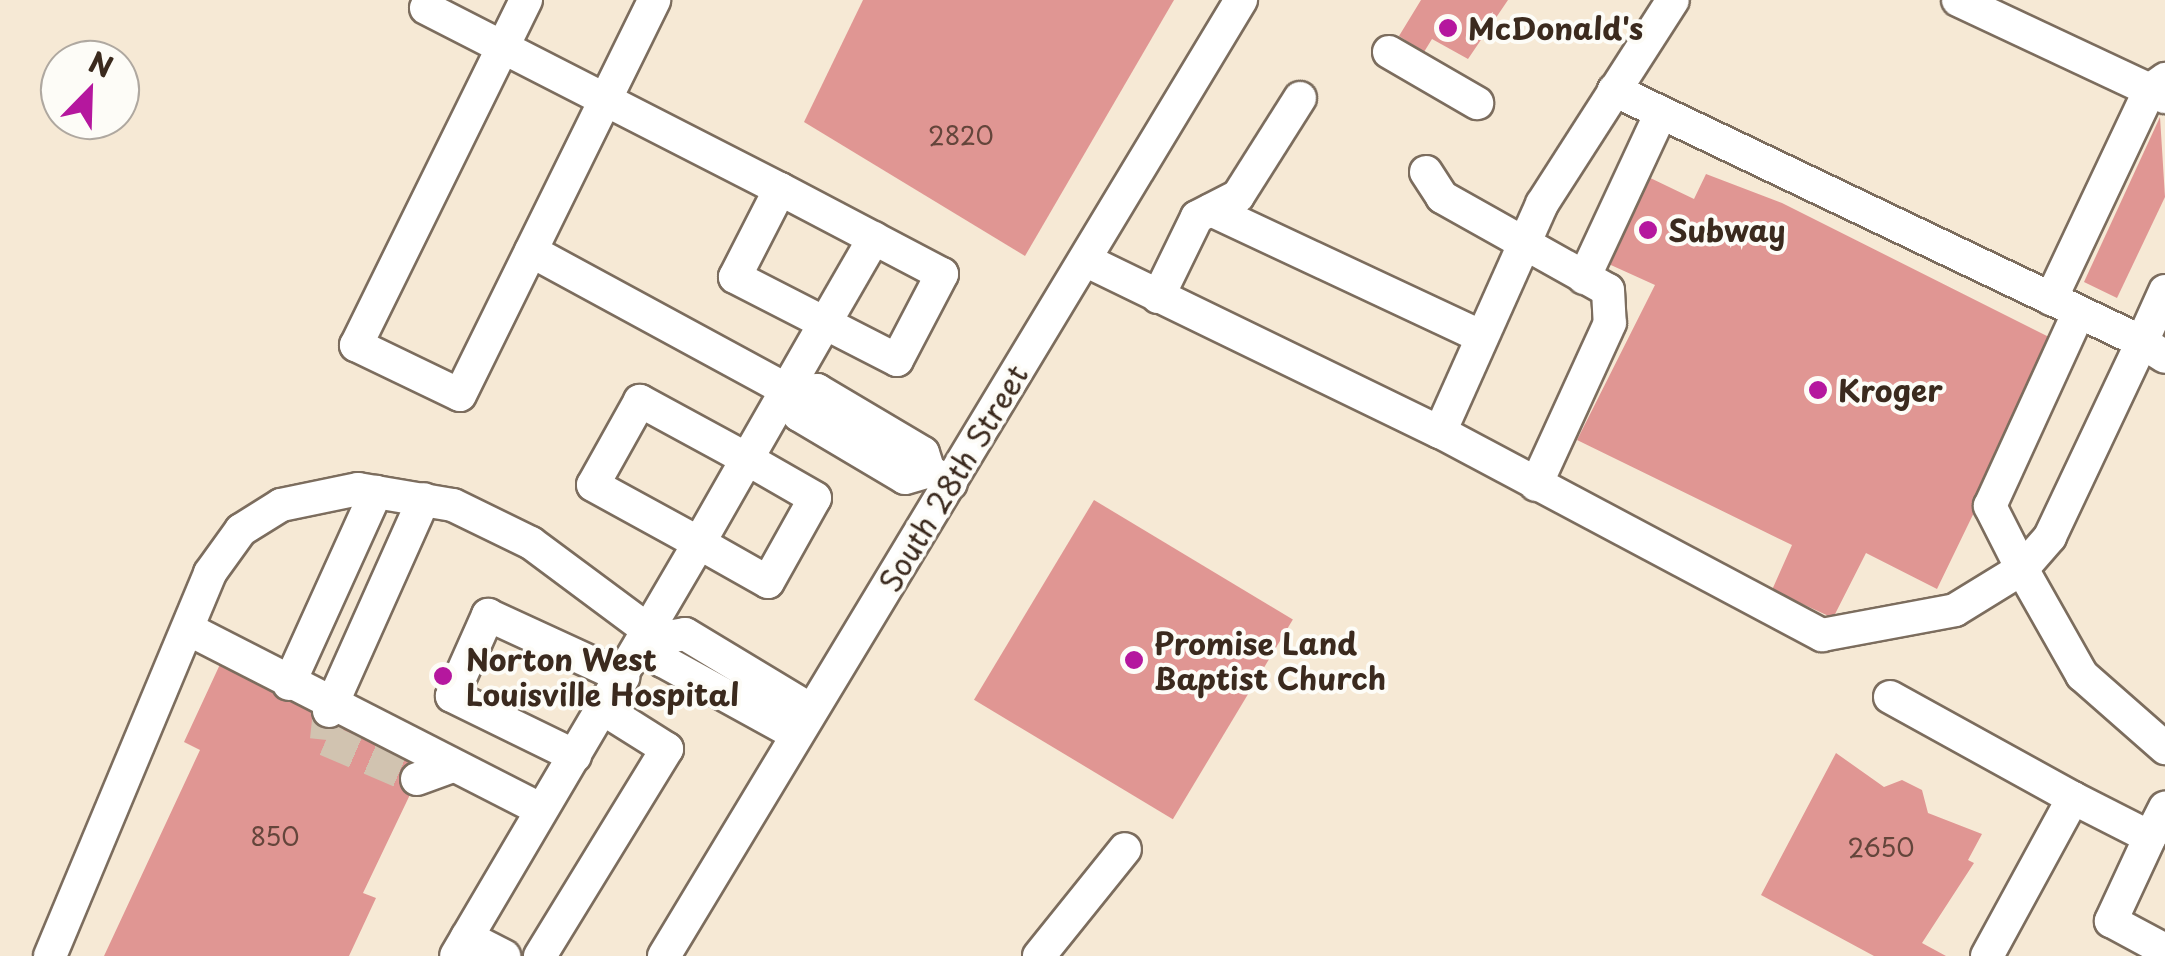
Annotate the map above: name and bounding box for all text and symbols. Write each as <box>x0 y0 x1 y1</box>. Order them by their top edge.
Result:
place label: McDonald's <box>1468 10 1643 46</box>
marker: McDonald's <box>1437 17 1459 39</box>
north arrow <box>40 40 140 140</box>
text: N <box>83 40 120 88</box>
house number: 2820 <box>928 120 994 150</box>
place label: Subway <box>1668 212 1785 248</box>
marker: Subway <box>1637 219 1659 241</box>
street label: South 28th Street <box>871 357 1035 599</box>
place label: Kroger <box>1838 372 1943 408</box>
marker: Kroger <box>1807 379 1829 401</box>
place label: Promise Land Baptist Church <box>1154 625 1387 696</box>
place label: Norton West Louisville Hospital <box>466 641 740 712</box>
marker: Promise Land Baptist Church <box>1123 649 1145 671</box>
marker: Norton West Louisville Hospital <box>430 663 456 689</box>
house number: 850 <box>251 821 299 851</box>
house number: 2650 <box>1848 832 1914 862</box>

